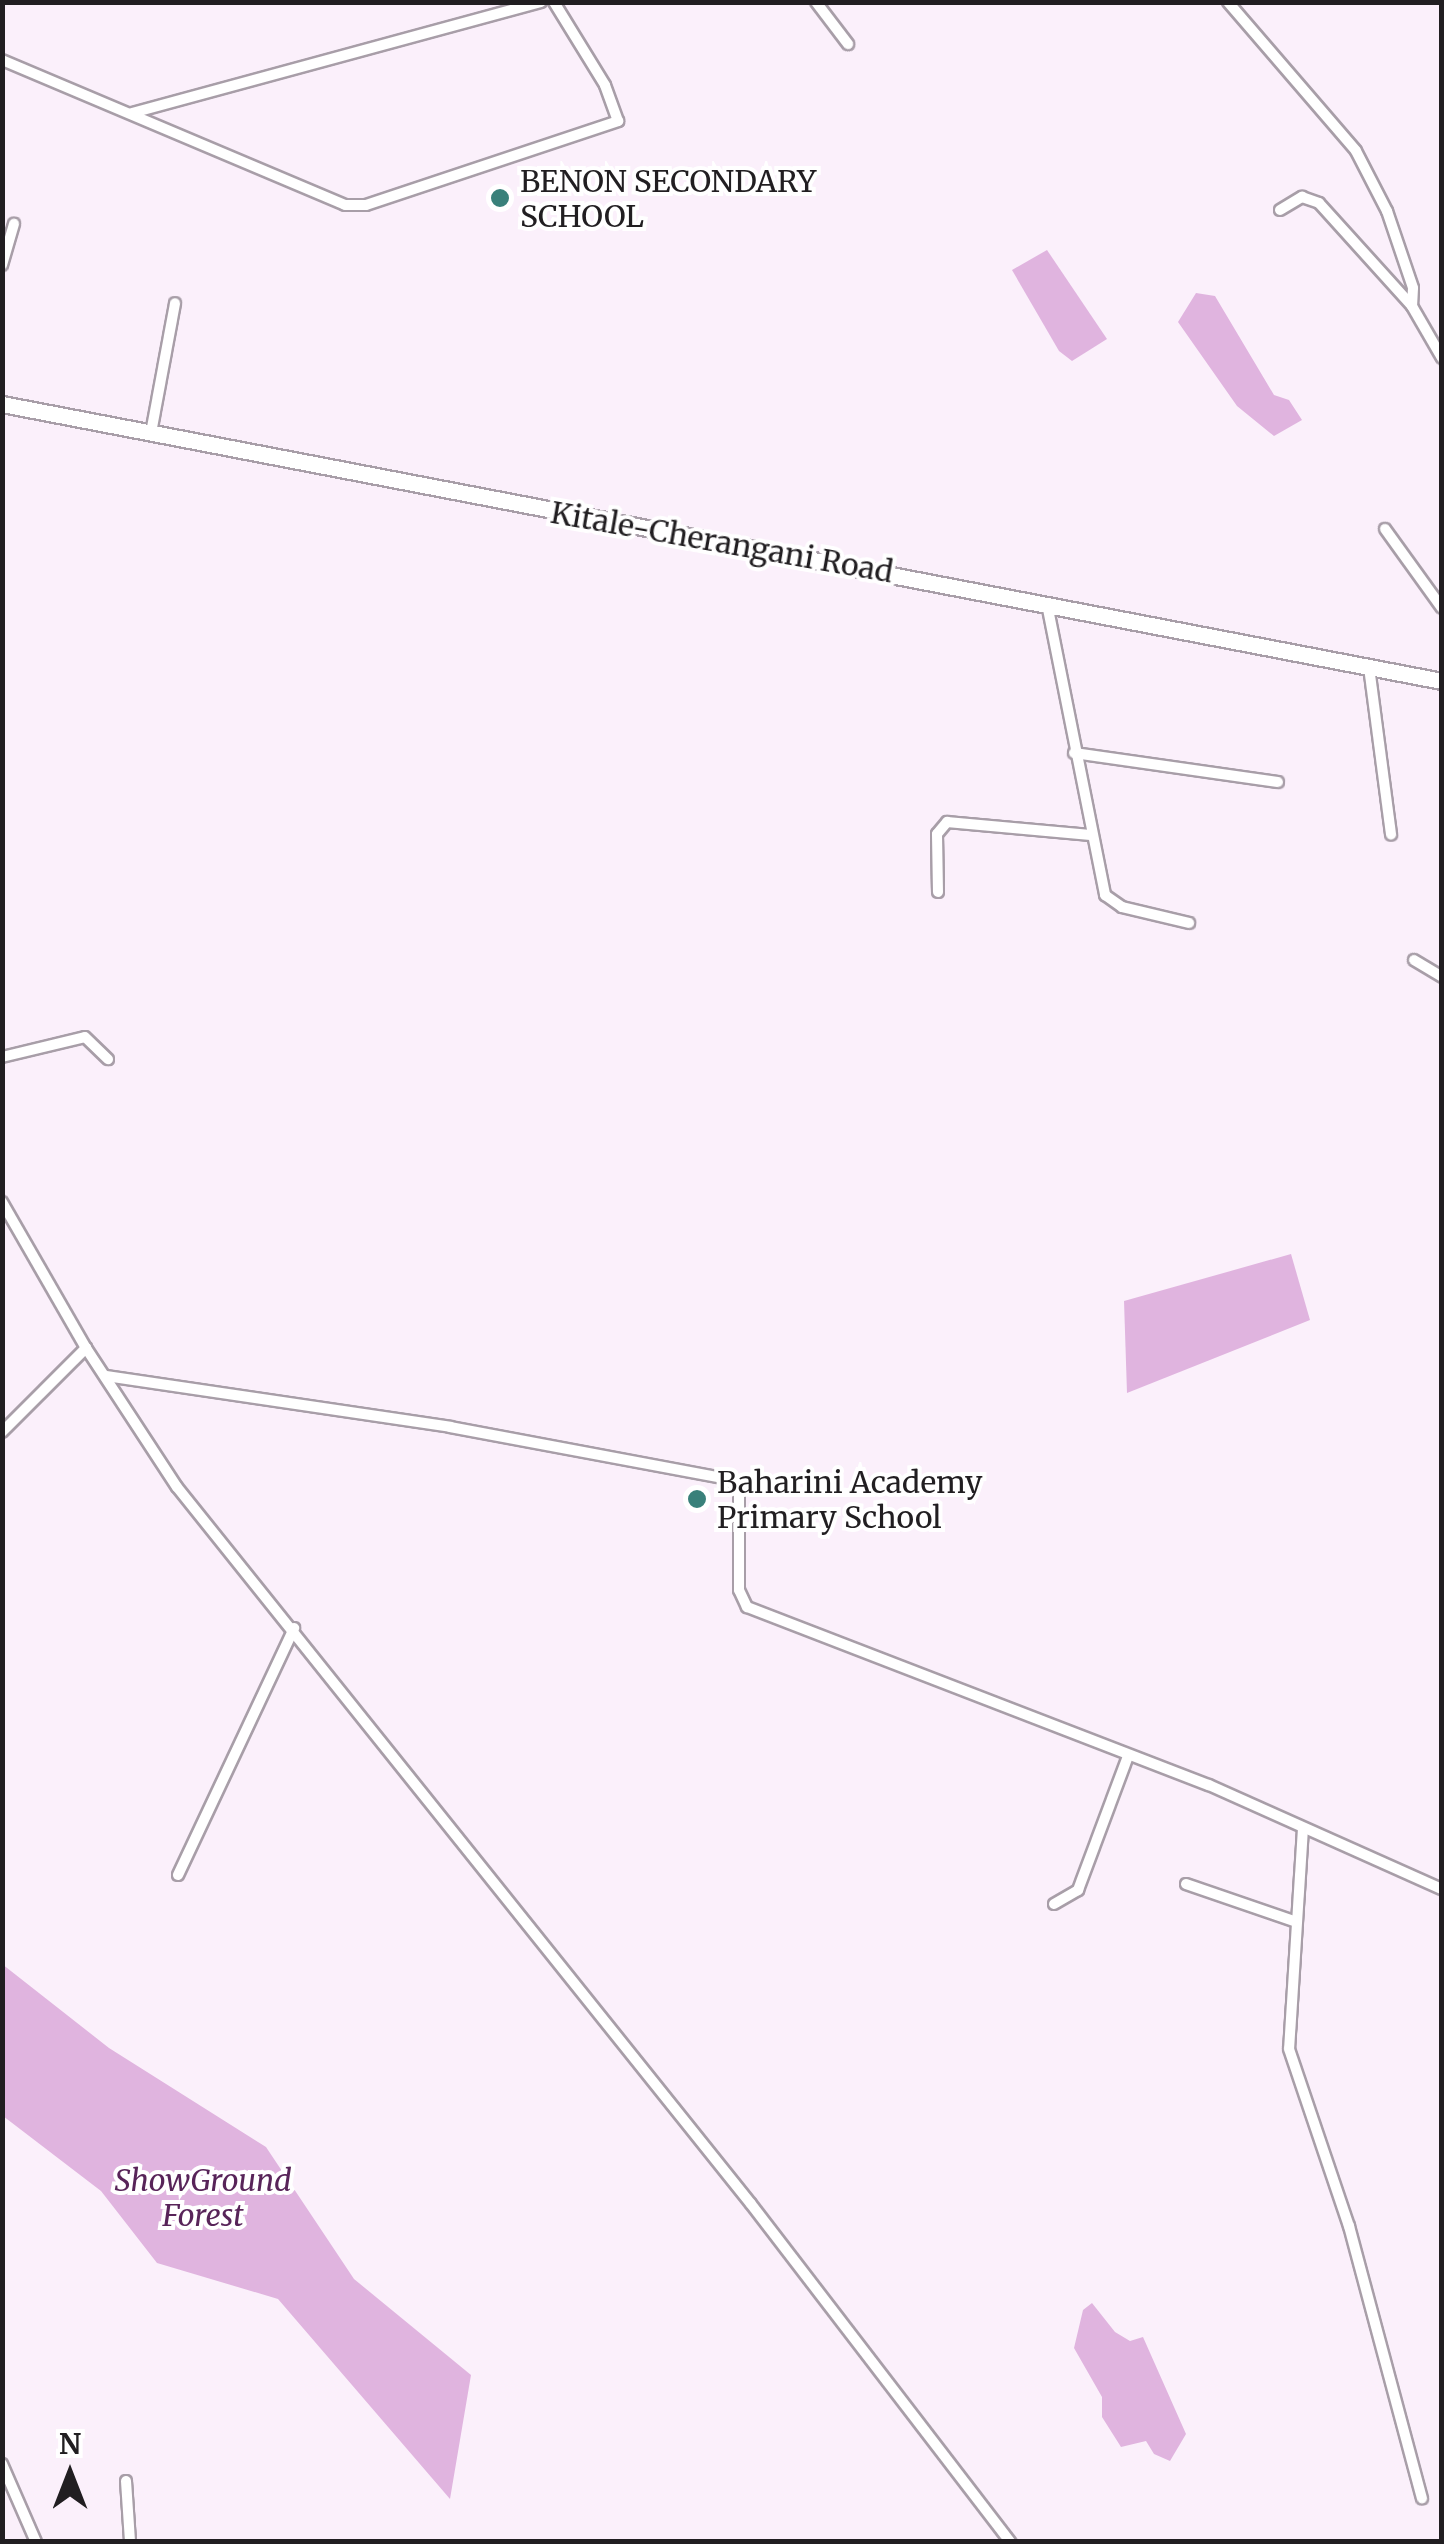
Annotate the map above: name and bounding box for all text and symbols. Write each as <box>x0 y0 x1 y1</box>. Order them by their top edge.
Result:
place label: BENON SECONDARY SCHOOL <box>520 163 816 234</box>
marker: BENON SECONDARY SCHOOL <box>489 187 511 209</box>
street label: Kitale-Cherangani Road <box>548 494 896 590</box>
place label: Baharini Academy Primary School <box>717 1464 982 1534</box>
marker: Baharini Academy Primary School <box>686 1488 708 1510</box>
park label: ShowGround Forest <box>115 2162 291 2232</box>
north arrow <box>20 2424 120 2524</box>
text: N <box>59 2426 81 2462</box>

